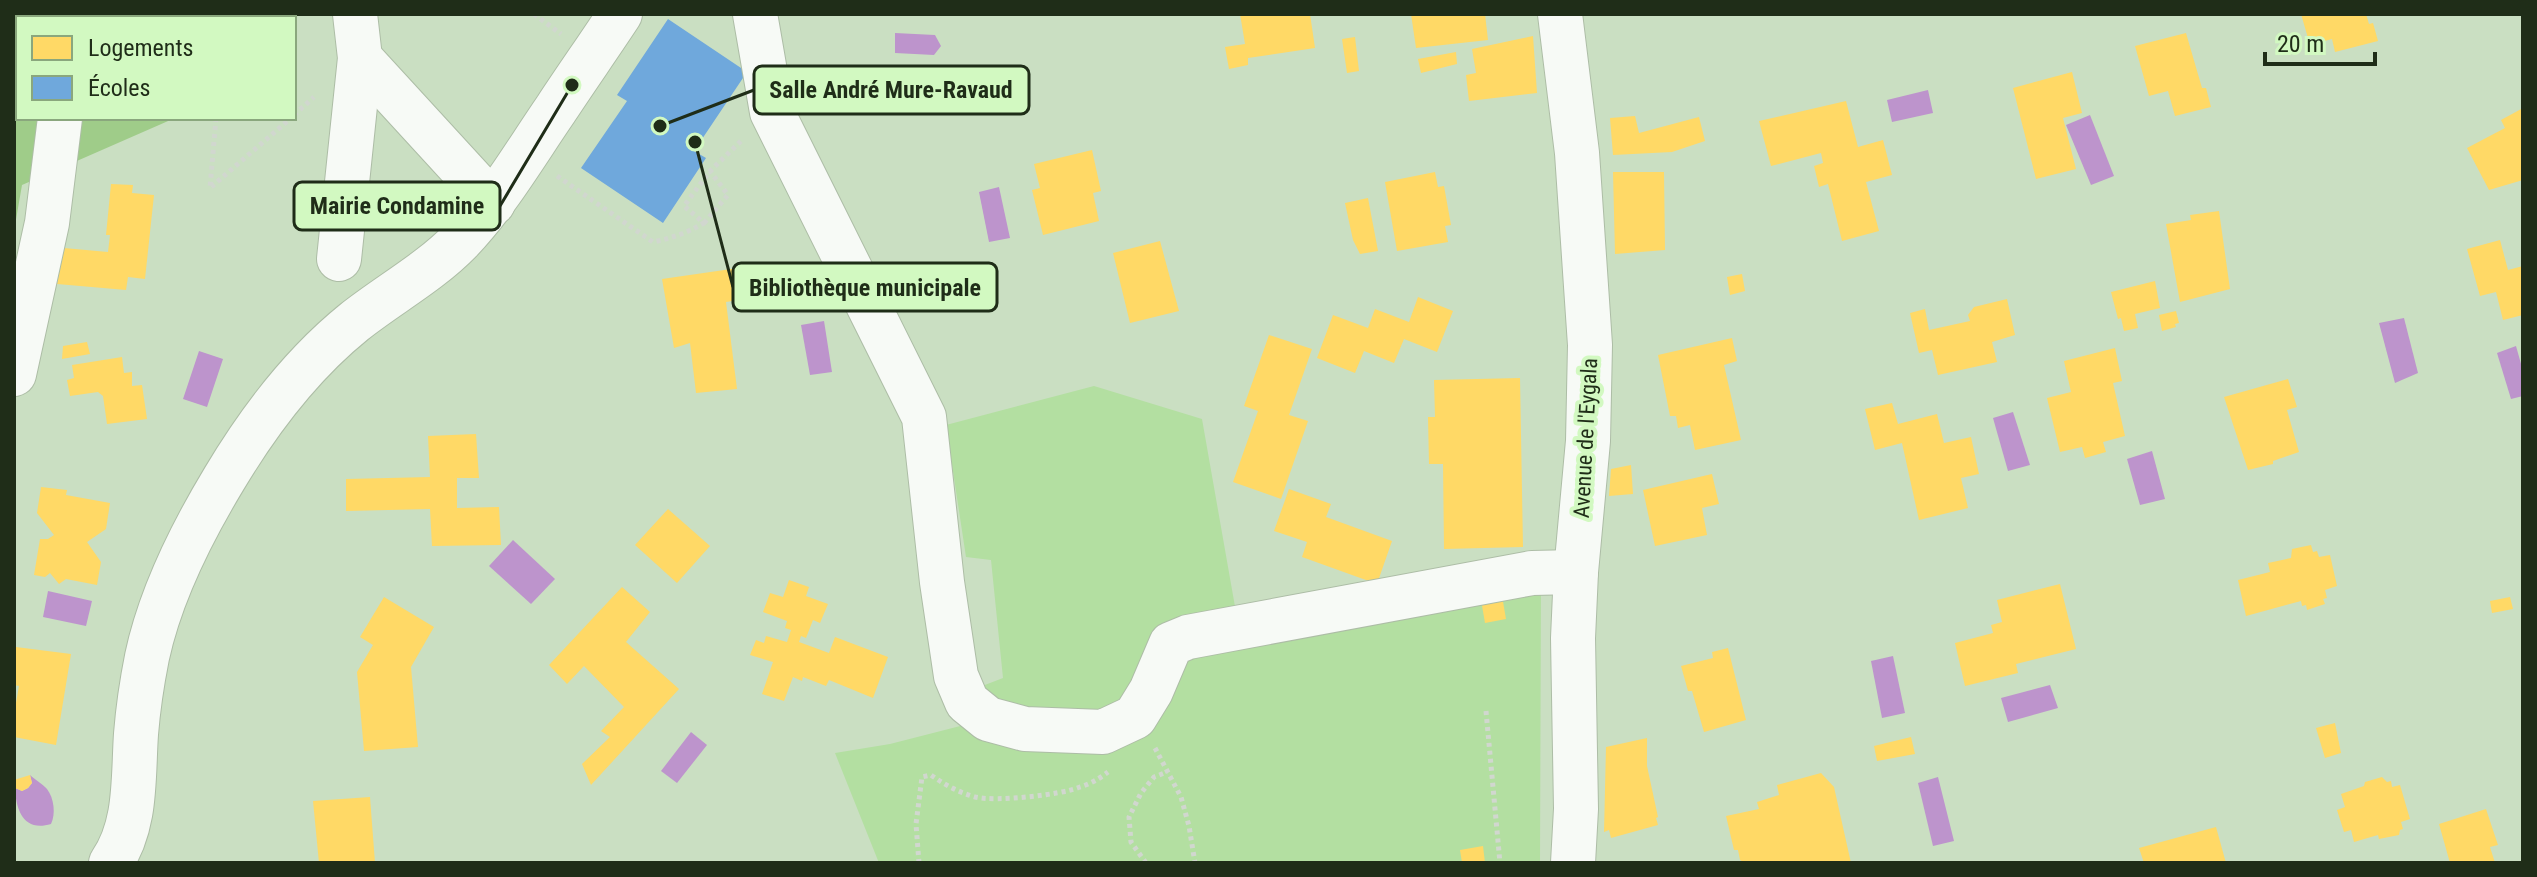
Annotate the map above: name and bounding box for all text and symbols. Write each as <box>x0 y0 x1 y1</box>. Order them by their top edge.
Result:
legend <box>16 16 296 120</box>
scale bar <box>2265 16 2375 66</box>
text: 20 m <box>2277 30 2324 58</box>
text: Logements <box>88 34 194 62</box>
callout: Salle André Mure-Ravaud <box>754 66 1029 114</box>
text: Écoles <box>88 74 151 102</box>
text: Salle André Mure-Ravaud <box>769 76 1013 104</box>
callout: Mairie Condamine <box>294 182 500 230</box>
text: Mairie Condamine <box>310 192 484 220</box>
callout: Bibliothèque municipale <box>733 263 997 311</box>
text: Bibliothèque municipale <box>749 274 981 302</box>
street label: Avenue de l'Eygala <box>1569 357 1602 519</box>

